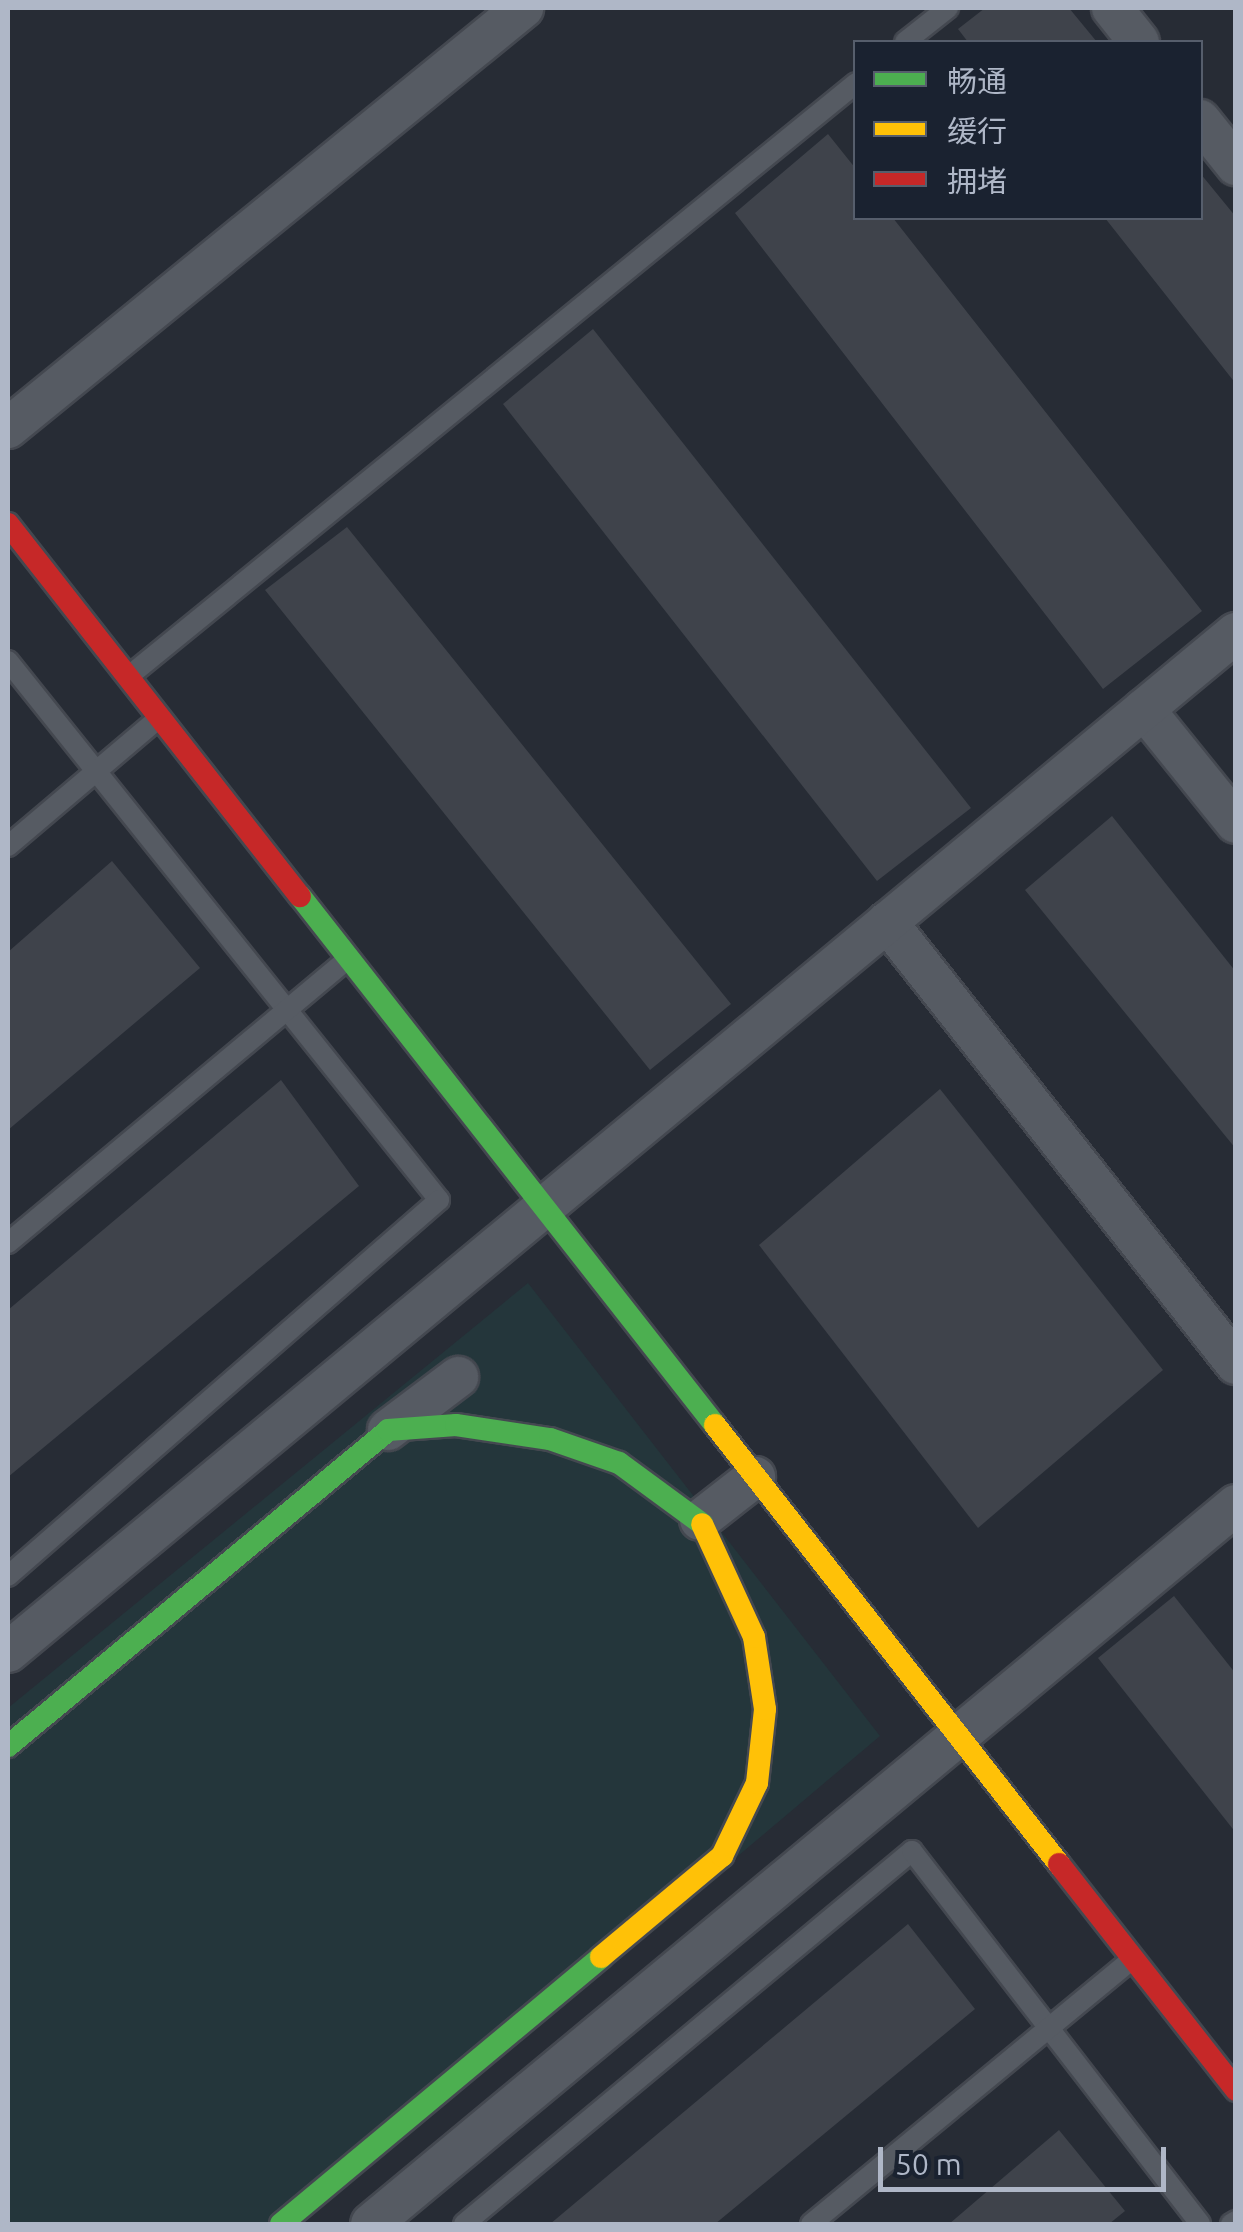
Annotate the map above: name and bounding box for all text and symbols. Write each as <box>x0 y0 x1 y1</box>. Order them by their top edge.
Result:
legend <box>853 40 1203 220</box>
text: 畅通 <box>947 64 1007 98</box>
text: 缓行 <box>947 114 1007 148</box>
text: 拥堵 <box>947 164 1007 198</box>
scale bar <box>883 2127 1170 2189</box>
text: 50 m <box>895 2147 962 2181</box>

